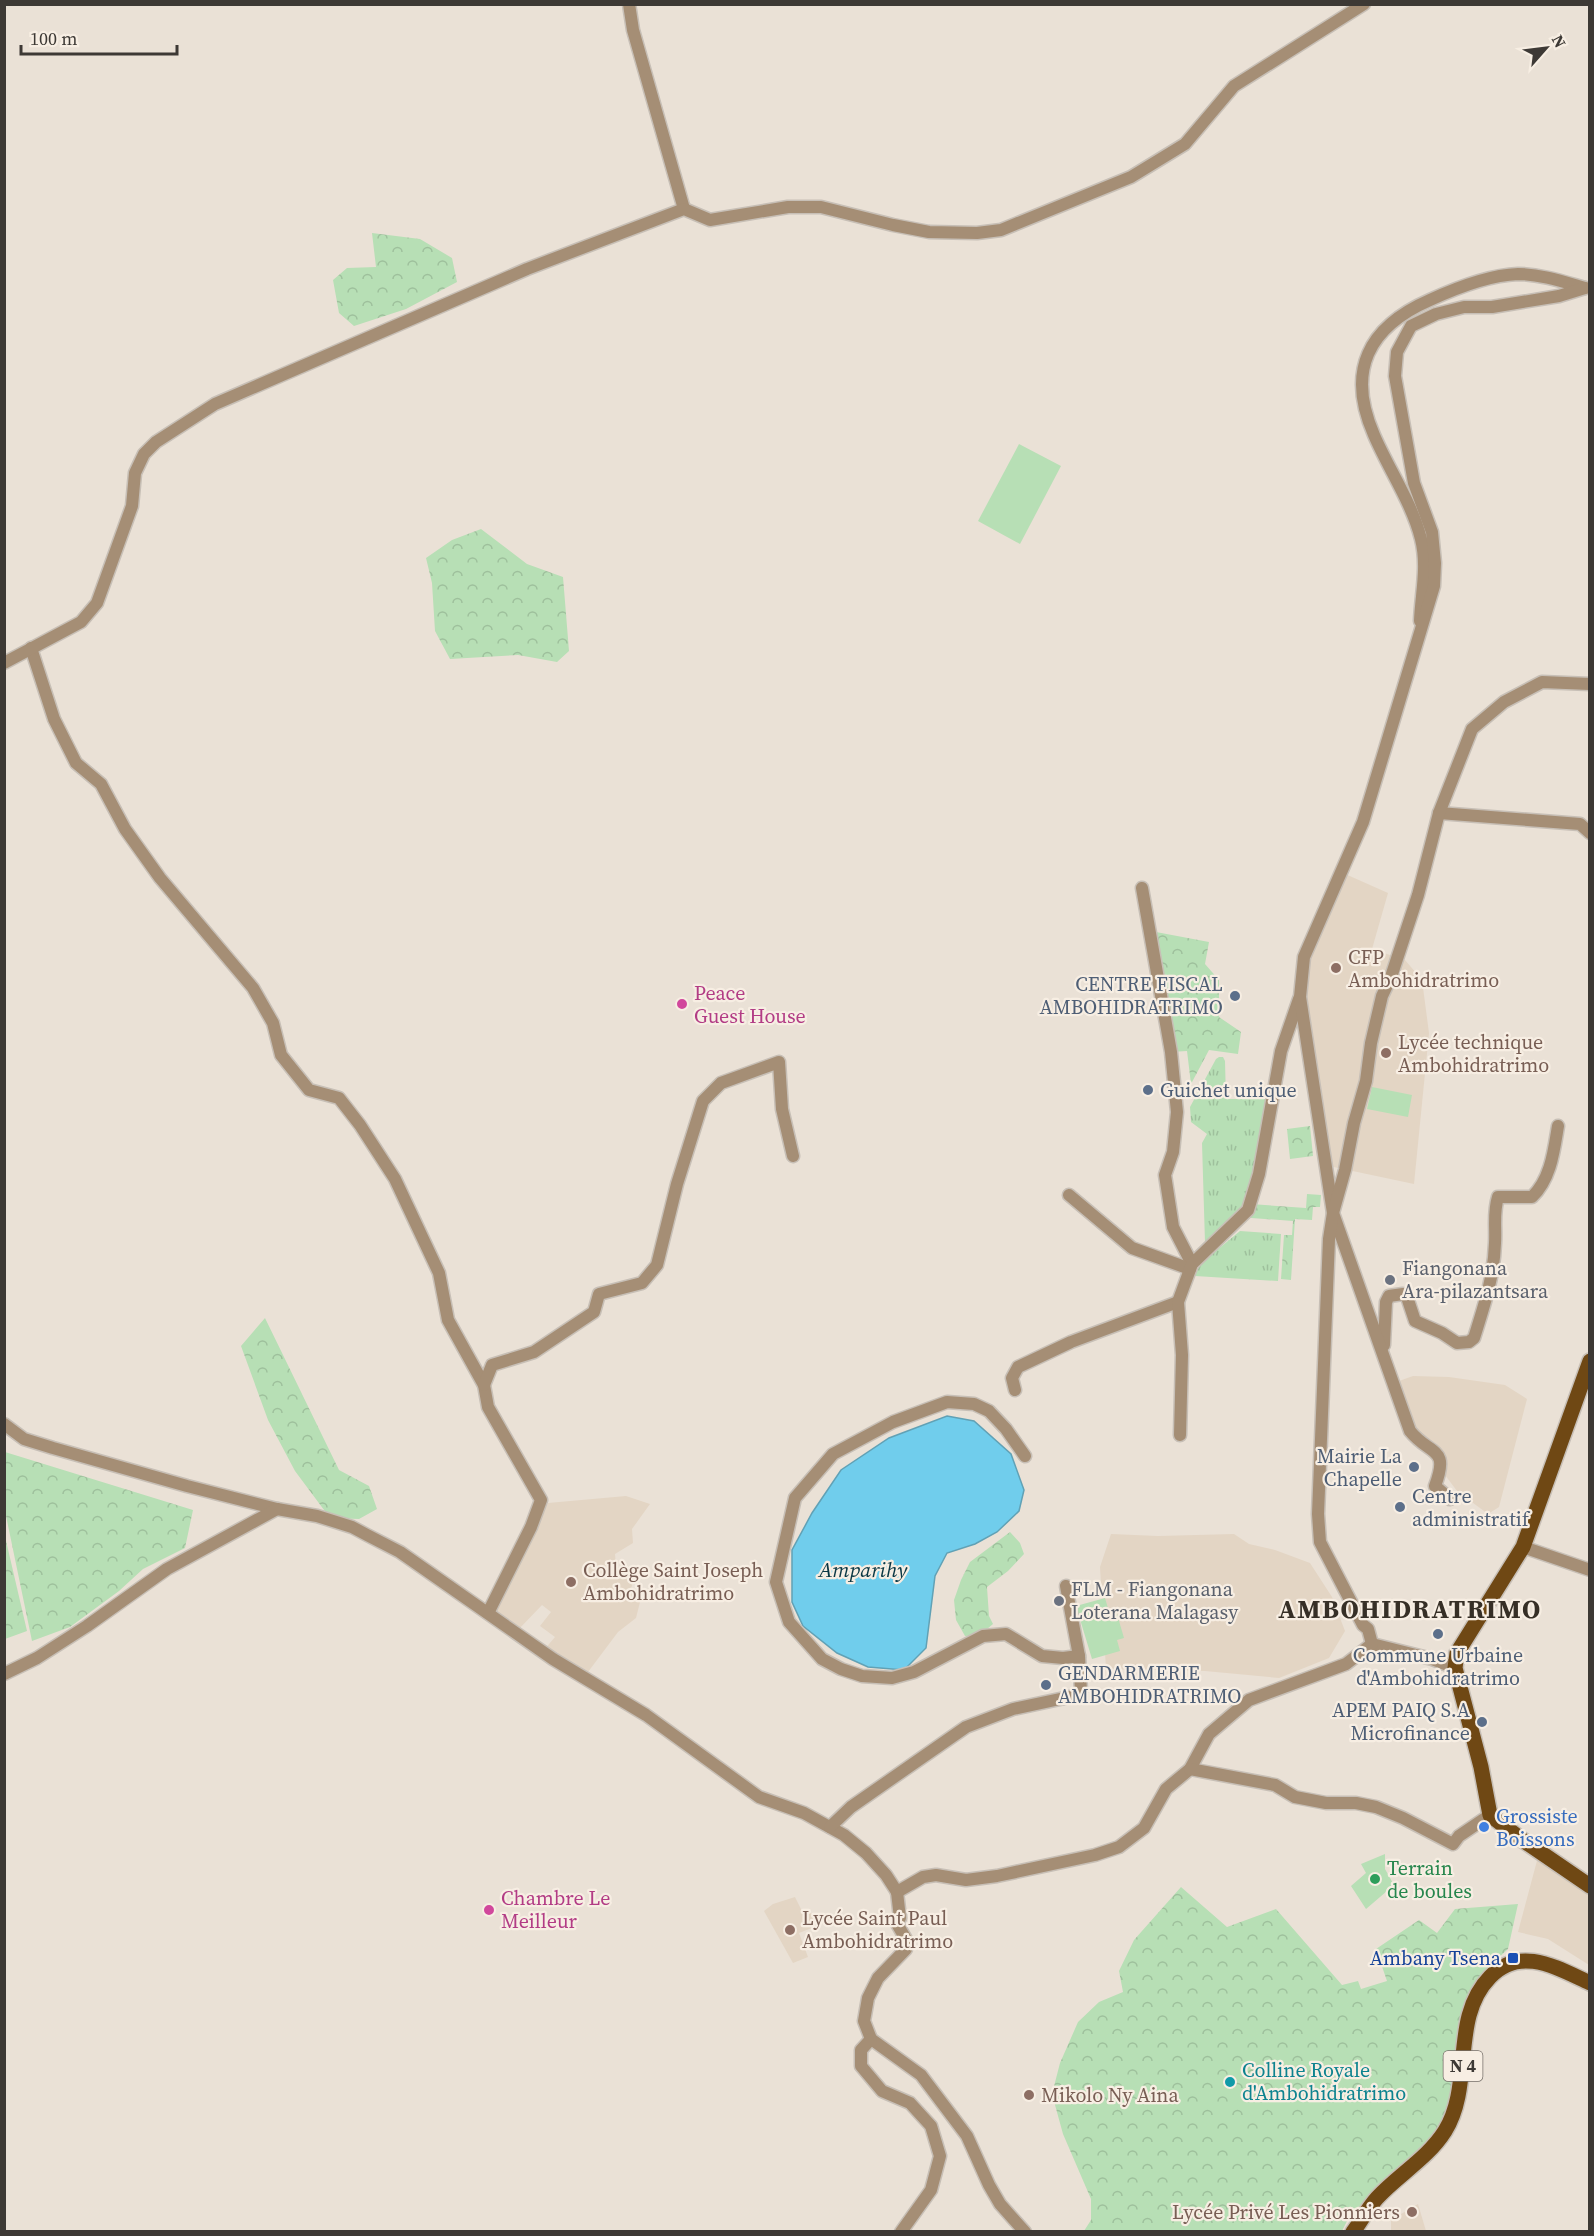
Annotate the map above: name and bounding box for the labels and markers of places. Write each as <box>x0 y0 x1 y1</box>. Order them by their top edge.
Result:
place label: CFP Ambohidratrimo <box>1348 943 1499 994</box>
marker: CFP Ambohidratrimo <box>1329 961 1343 975</box>
place label: CENTRE FISCAL AMBOHIDRATRIMO <box>1040 970 1223 1021</box>
place label: Peace Guest House <box>694 979 806 1030</box>
marker: CENTRE FISCAL AMBOHIDRATRIMO <box>1228 989 1242 1003</box>
marker: Peace Guest House <box>675 997 689 1011</box>
place label: Lycée technique Ambohidratrimo <box>1398 1028 1549 1079</box>
marker: Lycée technique Ambohidratrimo <box>1379 1046 1393 1060</box>
place label: Guichet unique <box>1160 1076 1297 1104</box>
marker: Guichet unique <box>1141 1083 1155 1097</box>
place label: Fiangonana Ara-pilazantsara <box>1402 1254 1549 1305</box>
marker: Fiangonana Ara-pilazantsara <box>1383 1273 1397 1287</box>
place label: Mairie La Chapelle <box>1317 1442 1403 1493</box>
marker: Mairie La Chapelle <box>1407 1460 1421 1474</box>
place label: Centre administratif <box>1412 1482 1531 1533</box>
marker: Centre administratif <box>1393 1500 1407 1514</box>
place label: Collège Saint Joseph Ambohidratrimo <box>583 1556 763 1607</box>
marker: Collège Saint Joseph Ambohidratrimo <box>564 1575 578 1589</box>
place label: FLM - Fiangonana Loterana Malagasy <box>1071 1575 1239 1626</box>
marker: FLM - Fiangonana Loterana Malagasy <box>1052 1594 1066 1608</box>
marker: Commune Urbaine d'Ambohidratrimo <box>1431 1627 1445 1641</box>
place label: Commune Urbaine d'Ambohidratrimo <box>1353 1641 1523 1692</box>
place label: GENDARMERIE AMBOHIDRATRIMO <box>1058 1659 1241 1710</box>
marker: GENDARMERIE AMBOHIDRATRIMO <box>1039 1678 1053 1692</box>
place label: APEM PAIQ S.A Microfinance <box>1332 1696 1471 1747</box>
marker: APEM PAIQ S.A Microfinance <box>1475 1715 1489 1729</box>
place label: Grossiste Boissons <box>1496 1802 1578 1853</box>
marker: Grossiste Boissons <box>1477 1820 1491 1834</box>
place label: Terrain de boules <box>1387 1854 1472 1905</box>
marker: Terrain de boules <box>1368 1872 1382 1886</box>
place label: Chambre Le Meilleur <box>501 1884 611 1935</box>
marker: Chambre Le Meilleur <box>482 1903 496 1917</box>
place label: Lycée Saint Paul Ambohidratrimo <box>802 1904 953 1955</box>
marker: Lycée Saint Paul Ambohidratrimo <box>783 1923 797 1937</box>
place label: Ambany Tsena <box>1370 1944 1502 1972</box>
marker: Ambany Tsena <box>1506 1951 1520 1965</box>
place label: Colline Royale d'Ambohidratrimo <box>1242 2056 1406 2107</box>
marker: Colline Royale d'Ambohidratrimo <box>1223 2075 1237 2089</box>
place label: Mikolo Ny Aina <box>1041 2081 1179 2109</box>
marker: Mikolo Ny Aina <box>1022 2088 1036 2102</box>
place label: Lycée Privé Les Pionniers <box>1172 2198 1400 2226</box>
marker: Lycée Privé Les Pionniers <box>1405 2205 1419 2219</box>

